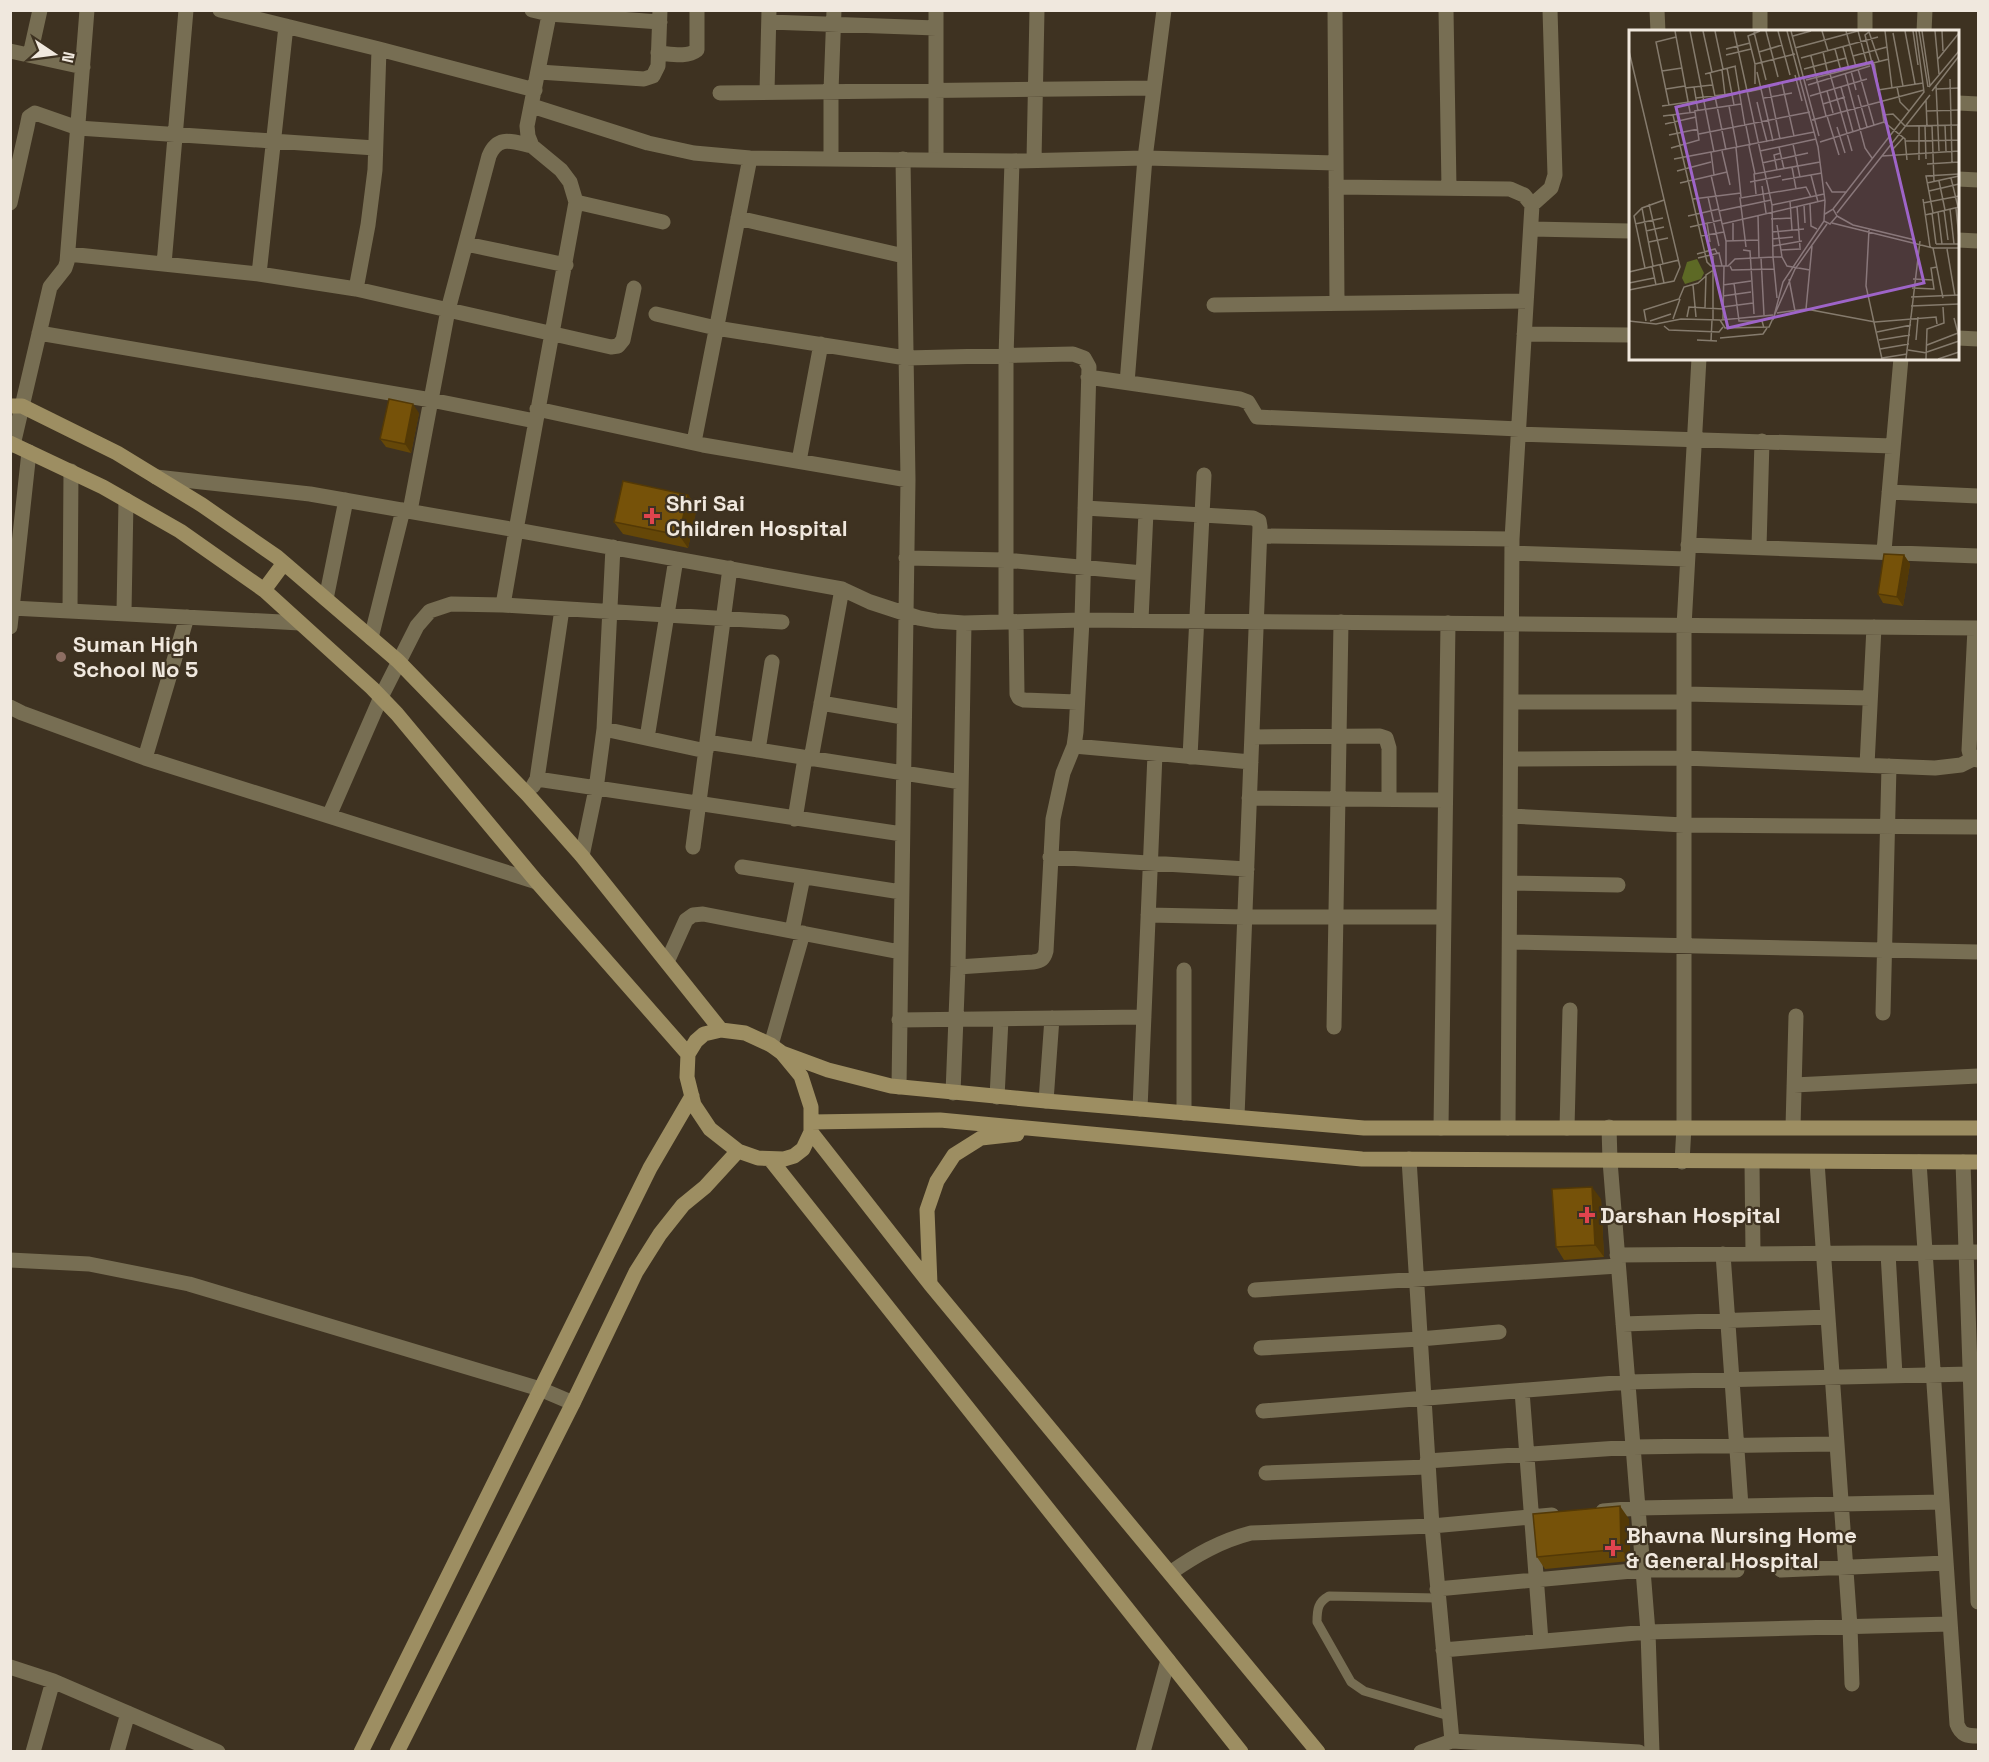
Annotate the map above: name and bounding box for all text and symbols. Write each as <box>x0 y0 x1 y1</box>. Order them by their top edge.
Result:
north arrow <box>24 24 84 84</box>
inset map <box>1629 30 1959 360</box>
text: N <box>57 50 80 65</box>
place label: Shri Sai Children Hospital <box>666 489 848 542</box>
marker: Shri Sai Children Hospital <box>643 507 661 525</box>
place label: Suman High School No 5 <box>73 630 198 683</box>
marker: Suman High School No 5 <box>54 650 68 664</box>
place label: Darshan Hospital <box>1600 1201 1781 1229</box>
marker: Darshan Hospital <box>1578 1206 1596 1224</box>
place label: Bhavna Nursing Home & General Hospital <box>1626 1521 1857 1574</box>
marker: Bhavna Nursing Home & General Hospital <box>1604 1539 1622 1557</box>

